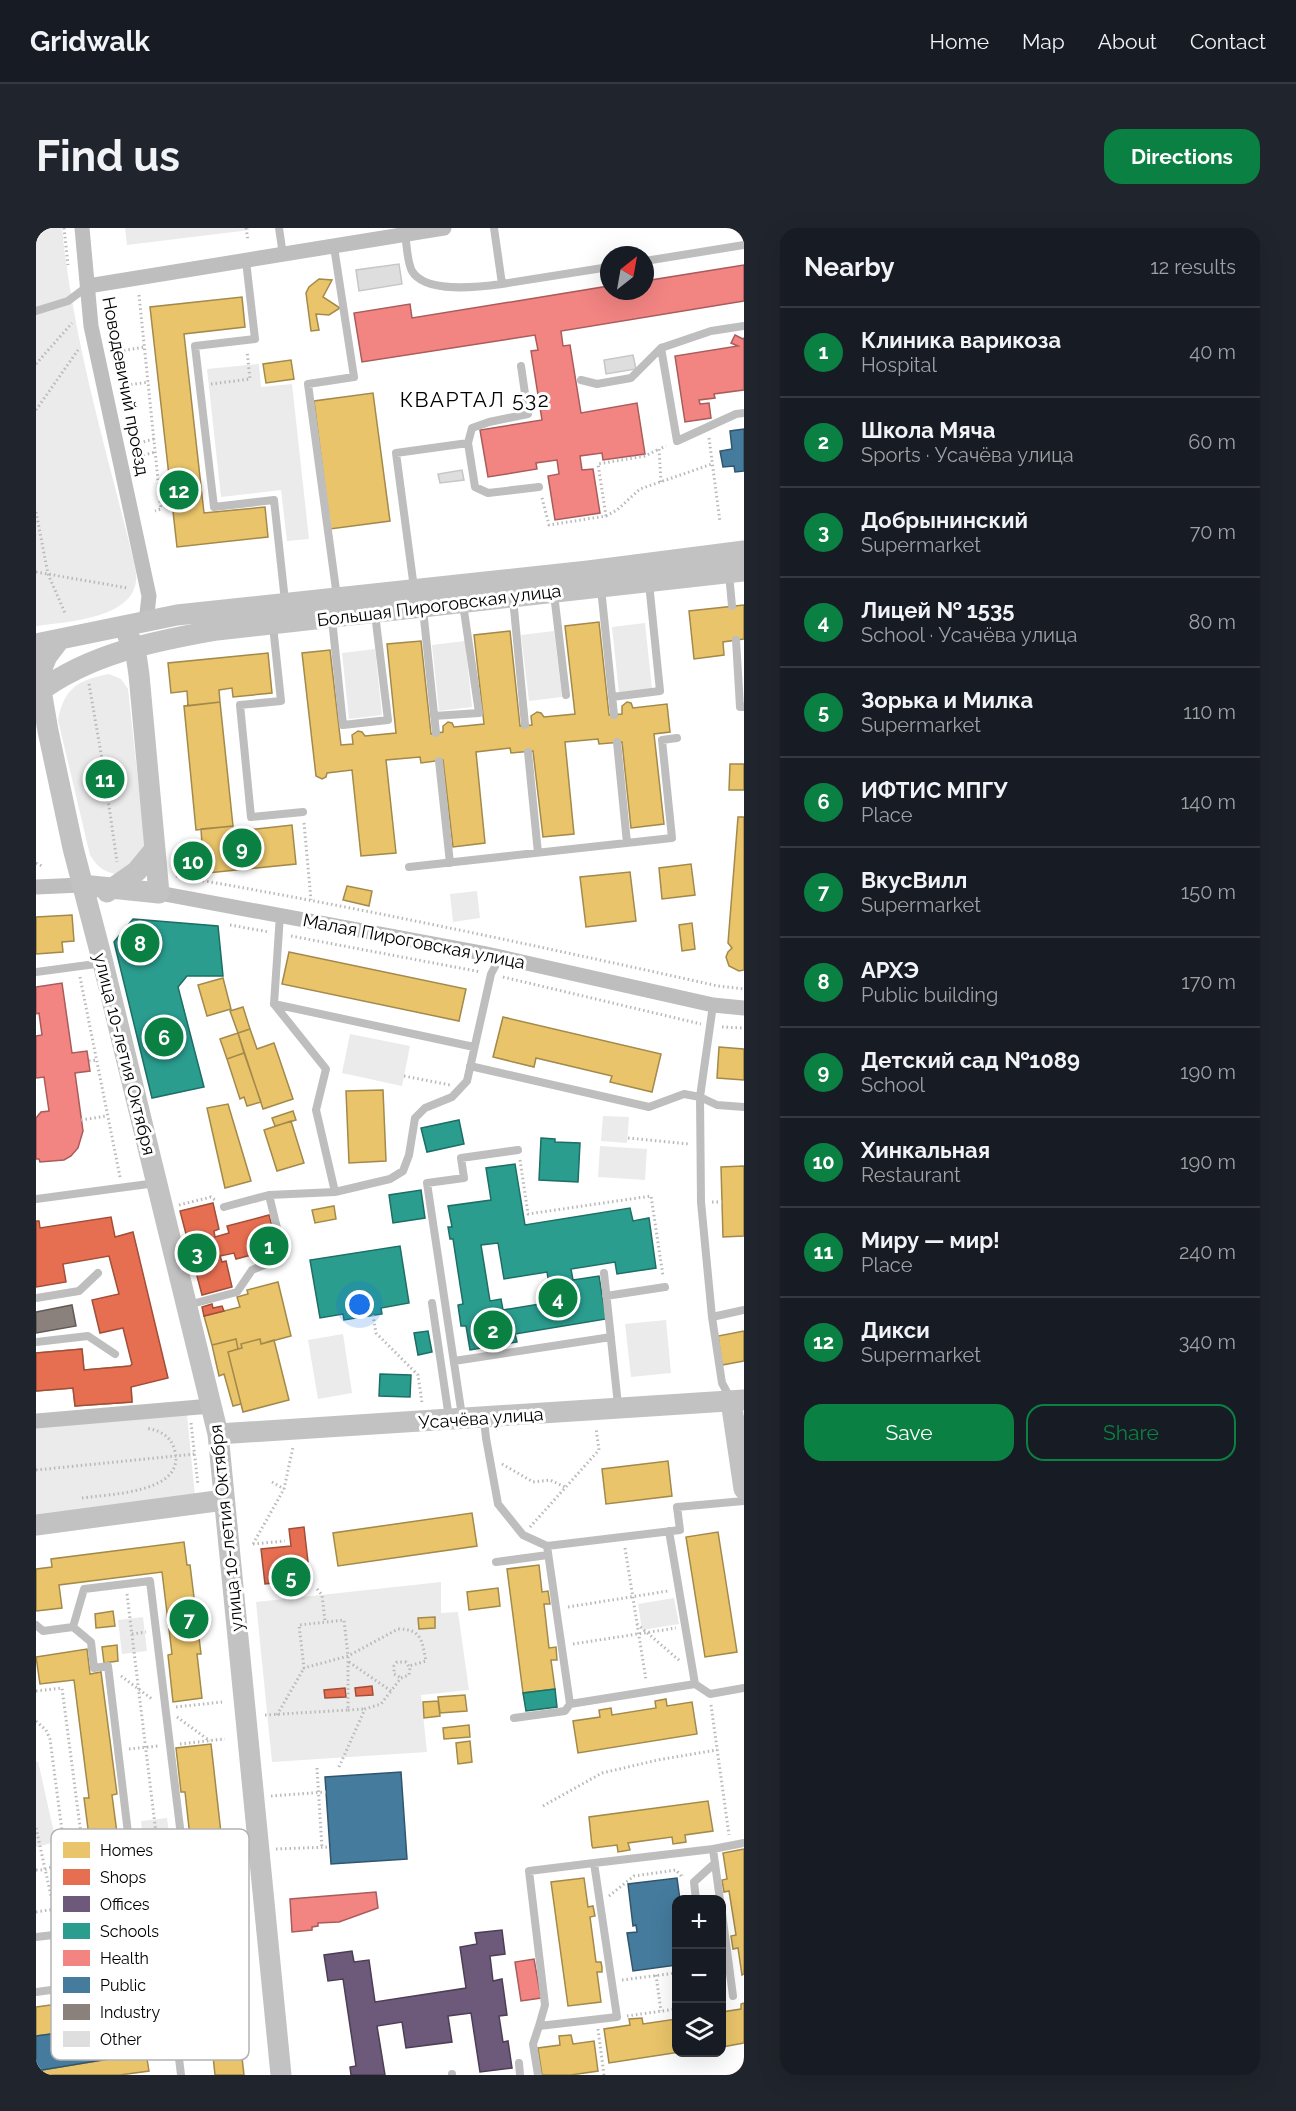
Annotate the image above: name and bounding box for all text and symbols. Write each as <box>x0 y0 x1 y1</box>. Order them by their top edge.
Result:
text: Gridwalk <box>30 25 150 58</box>
text: Home <box>930 29 989 54</box>
text: Map <box>1022 29 1065 54</box>
text: About <box>1098 29 1157 54</box>
text: Contact <box>1190 29 1266 54</box>
button: Directions <box>1104 129 1260 184</box>
text: Find us <box>36 132 180 181</box>
north arrow <box>600 246 654 300</box>
text: Nearby <box>804 252 894 282</box>
text: 12 results <box>1150 255 1236 279</box>
street label: Новодевичий проезд <box>98 295 154 477</box>
text: Клиника варикоза <box>861 327 1061 353</box>
text: 1 <box>819 340 828 364</box>
text: 40 m <box>1189 340 1236 364</box>
text: Hospital <box>861 353 937 377</box>
district label: КВАРТАЛ 532 <box>400 387 550 412</box>
text: Школа Мяча <box>861 417 995 443</box>
text: 2 <box>818 430 829 454</box>
text: 60 m <box>1188 430 1236 454</box>
text: Sports · Усачёва улица <box>861 443 1074 467</box>
pin: 12 <box>160 468 198 512</box>
text: Добрынинский <box>861 507 1028 533</box>
text: 3 <box>818 520 829 544</box>
text: 70 m <box>1190 520 1236 544</box>
text: Supermarket <box>861 533 981 557</box>
street label: Большая Пироговская улица <box>316 580 562 630</box>
text: Лицей № 1535 <box>861 597 1014 623</box>
text: 4 <box>818 610 829 634</box>
text: 80 m <box>1188 610 1236 634</box>
text: School · Усачёва улица <box>861 623 1077 647</box>
text: Зорька и Милка <box>861 687 1033 713</box>
text: 5 <box>818 700 829 724</box>
text: 110 m <box>1183 700 1236 724</box>
text: Supermarket <box>861 713 981 737</box>
pin: 11 <box>86 756 124 802</box>
text: ИФТИС МПГУ <box>861 777 1007 803</box>
text: 6 <box>817 790 830 814</box>
text: 140 m <box>1181 790 1236 814</box>
text: Place <box>861 803 912 827</box>
pin: 9 <box>222 826 262 870</box>
pin: 10 <box>174 838 212 884</box>
text: ВкусВилл <box>861 867 967 893</box>
text: 7 <box>818 880 829 904</box>
text: 150 m <box>1181 880 1236 904</box>
text: Supermarket <box>861 893 981 917</box>
street label: Малая Пироговская улица <box>301 909 527 973</box>
pin: 8 <box>120 920 160 966</box>
street label: улица 10-летия Октября <box>90 951 160 1157</box>
text: АРХЭ <box>861 957 919 983</box>
text: 8 <box>817 970 830 994</box>
text: 170 m <box>1181 970 1236 994</box>
text: Public building <box>861 983 998 1007</box>
pin: 6 <box>144 1014 184 1060</box>
text: Детский сад №1089 <box>861 1047 1080 1073</box>
text: 9 <box>818 1060 829 1084</box>
text: 190 m <box>1180 1060 1236 1084</box>
text: School <box>861 1073 925 1097</box>
text: Хинкальная <box>861 1137 990 1163</box>
text: 10 <box>812 1150 835 1174</box>
text: 190 m <box>1180 1150 1236 1174</box>
text: Restaurant <box>861 1163 961 1187</box>
pin: 1 <box>250 1224 288 1268</box>
text: Миру — мир! <box>861 1227 1000 1253</box>
pin: 3 <box>178 1230 216 1276</box>
text: 11 <box>814 1240 833 1264</box>
text: 240 m <box>1179 1240 1236 1264</box>
text: Place <box>861 1253 912 1277</box>
pin: 4 <box>538 1276 578 1320</box>
your location <box>345 1290 374 1319</box>
pin: 2 <box>474 1308 512 1352</box>
text: Дикси <box>861 1317 930 1343</box>
text: 12 <box>813 1330 834 1354</box>
text: 340 m <box>1179 1330 1236 1354</box>
text: Supermarket <box>861 1343 981 1367</box>
street label: Усачёва улица <box>418 1403 544 1433</box>
button: Save <box>804 1404 1014 1461</box>
button: Share <box>1026 1404 1236 1461</box>
street label: улица 10-летия Октября <box>205 1424 247 1632</box>
pin: 5 <box>272 1554 310 1600</box>
pin: 7 <box>170 1596 208 1642</box>
legend <box>51 1829 249 2060</box>
text: Homes <box>100 1841 153 1860</box>
text: Shops <box>100 1868 146 1887</box>
text: Offices <box>100 1895 150 1914</box>
map controls <box>672 1895 726 2057</box>
button: + <box>672 1895 726 1949</box>
text: Schools <box>100 1922 159 1941</box>
text: Health <box>100 1949 149 1968</box>
button: − <box>672 1949 726 2003</box>
text: Public <box>100 1976 146 1995</box>
text: Industry <box>100 2003 160 2022</box>
button: layers <box>672 2003 726 2057</box>
text: Other <box>100 2030 142 2049</box>

